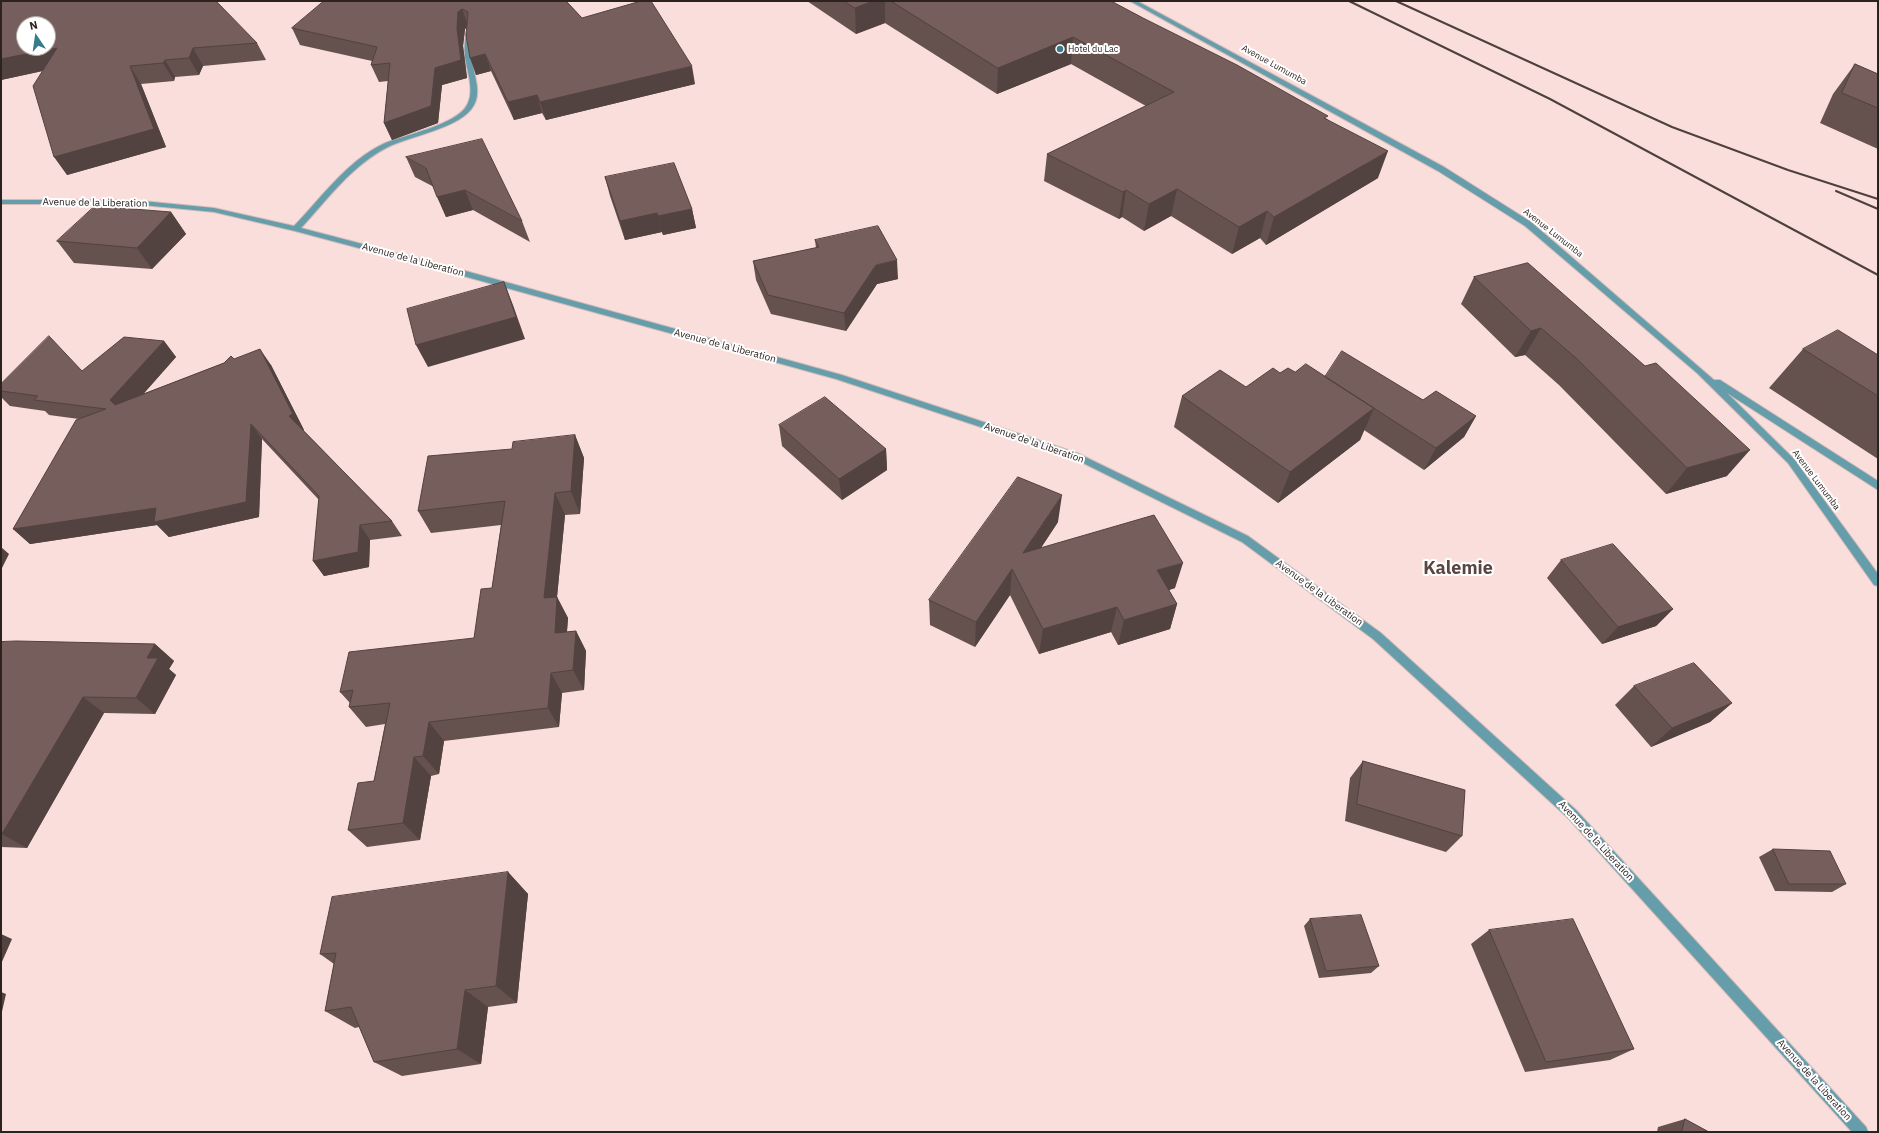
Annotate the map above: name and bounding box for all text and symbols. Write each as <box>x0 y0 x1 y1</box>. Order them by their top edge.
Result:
north arrow <box>16 16 56 56</box>
text: N <box>28 18 39 33</box>
street label: Avenue Lumumba <box>1240 43 1308 87</box>
marker: Hotel du Lac <box>1055 44 1065 54</box>
place label: Hotel du Lac <box>1068 44 1118 54</box>
street label: Avenue de la Liberation <box>42 196 148 210</box>
street label: Avenue Lumumba <box>1521 206 1585 260</box>
street label: Avenue de la Liberation <box>361 241 465 279</box>
street label: Avenue de la Liberation <box>673 327 777 365</box>
street label: Avenue de la Liberation <box>982 420 1086 466</box>
street label: Avenue Lumumba <box>1790 448 1842 512</box>
street label: Avenue de la Liberation <box>1273 557 1365 629</box>
district label: Kalemie <box>1423 558 1493 580</box>
street label: Avenue de la Liberation <box>1556 799 1636 883</box>
street label: Avenue de la Liberation <box>1774 1037 1854 1123</box>

